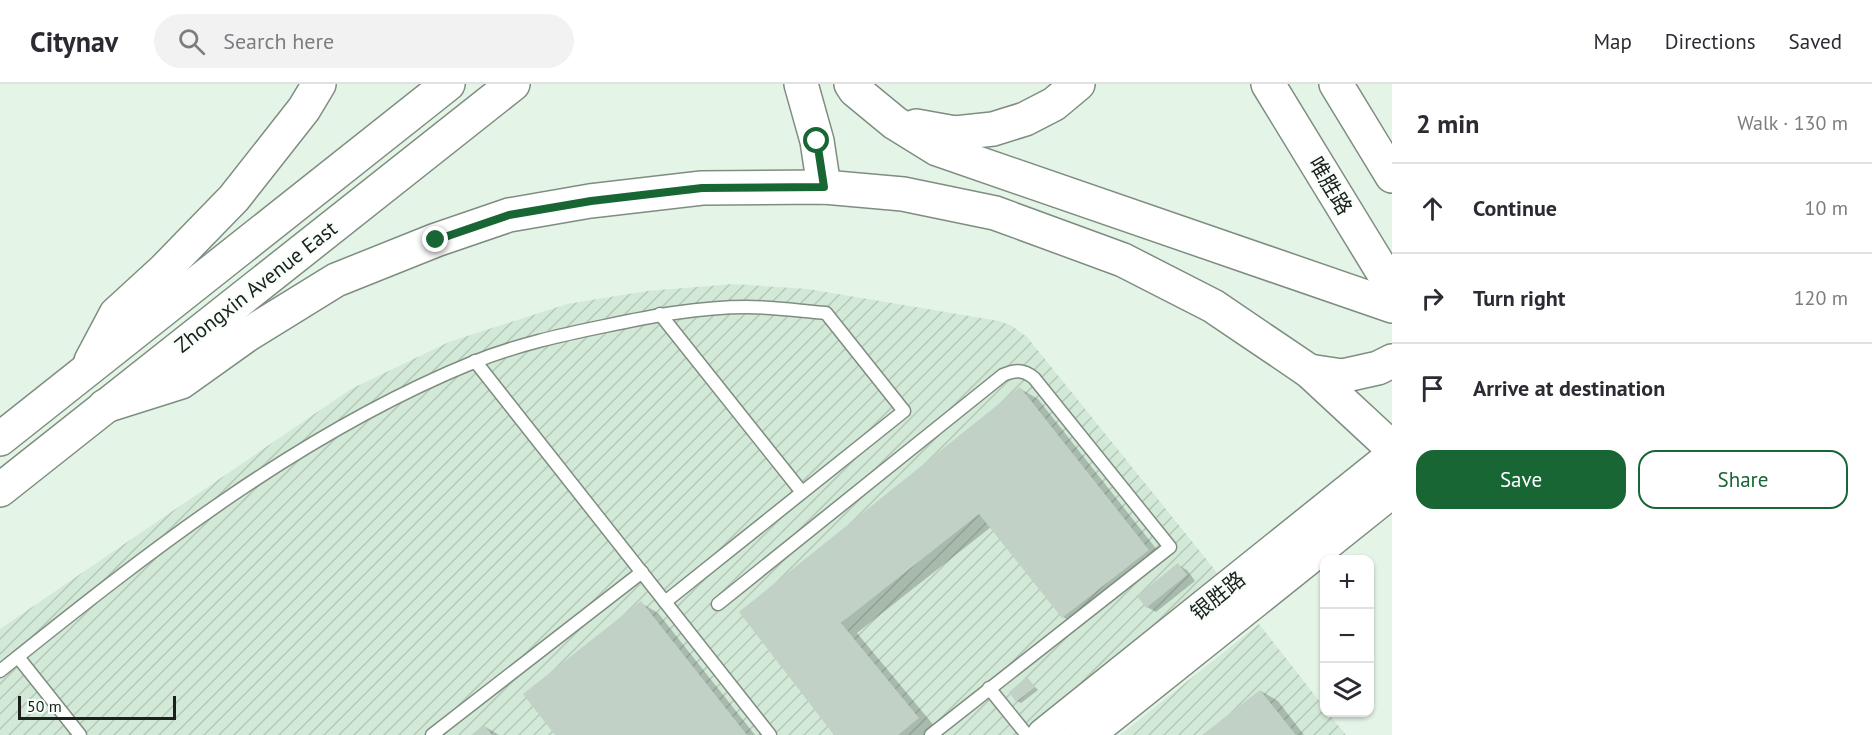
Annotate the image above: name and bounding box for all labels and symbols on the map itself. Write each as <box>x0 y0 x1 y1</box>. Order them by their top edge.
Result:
route start <box>803 127 829 153</box>
street label: 唯胜路 <box>1303 152 1358 220</box>
street label: Zhongxin Avenue East <box>169 215 342 358</box>
route end <box>422 226 448 252</box>
street label: 银胜路 <box>1185 565 1251 626</box>
scale bar <box>18 693 176 720</box>

